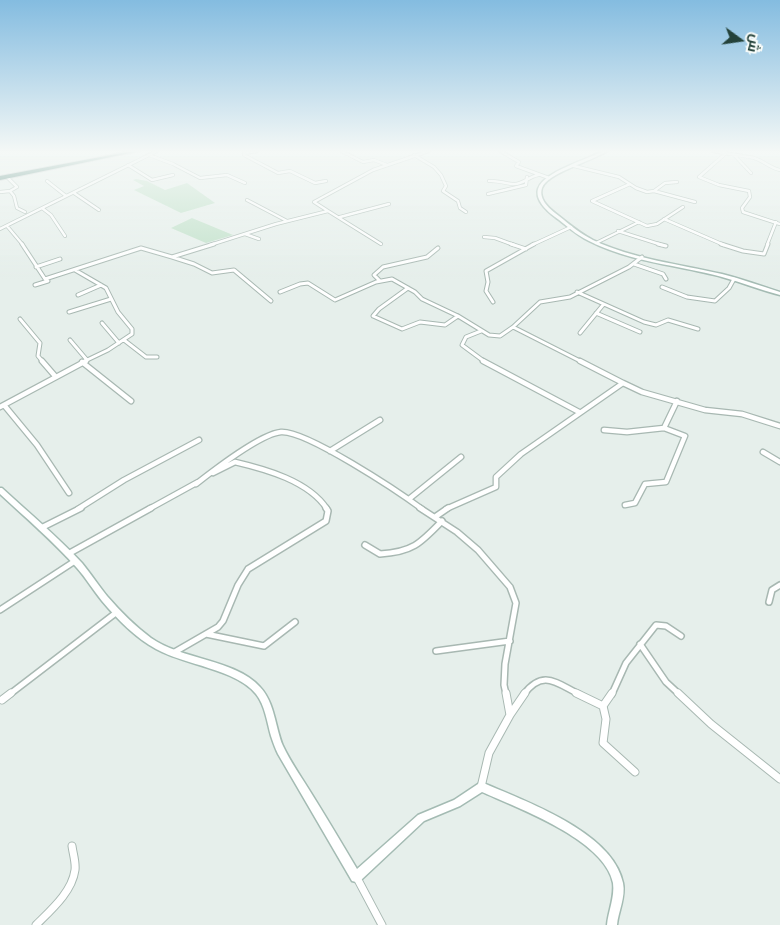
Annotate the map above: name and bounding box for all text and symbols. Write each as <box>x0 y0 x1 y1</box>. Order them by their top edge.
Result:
north arrow <box>715 15 765 65</box>
text: ش <box>744 33 765 55</box>

